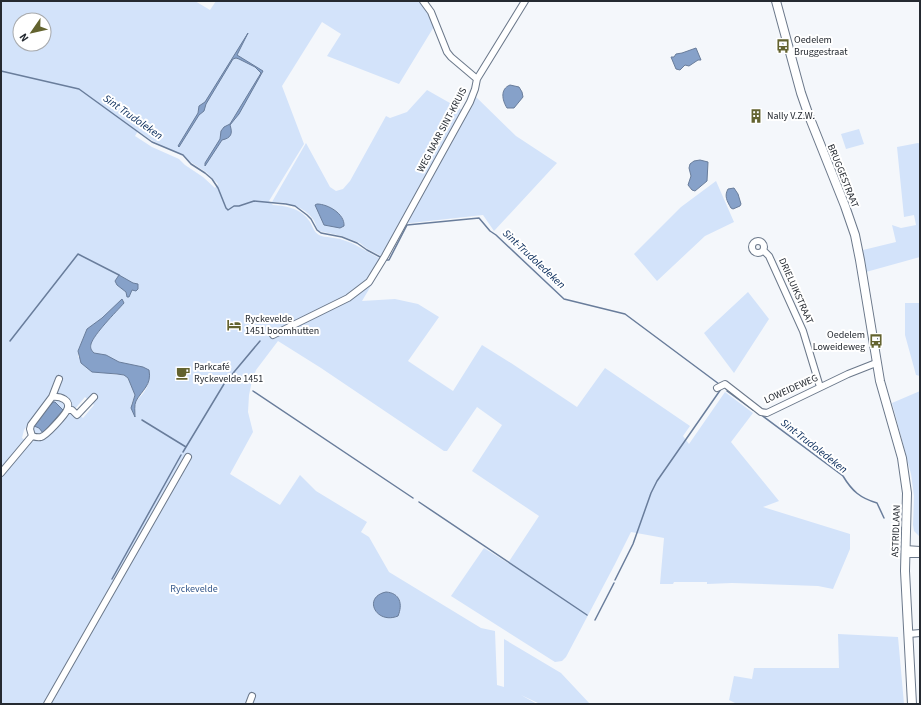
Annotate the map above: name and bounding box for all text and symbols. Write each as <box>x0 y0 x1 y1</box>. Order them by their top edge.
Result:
north arrow <box>12 12 52 52</box>
text: N <box>16 30 32 45</box>
place label: Oedelem Bruggestraat <box>794 33 848 59</box>
bus stop icon: Oedelem Bruggestraat <box>775 38 791 54</box>
street label: WEG NAAR SINT-KRUIS <box>414 85 470 175</box>
water label: Sint Trudoleken <box>100 91 166 143</box>
building icon: Nally V.Z.W. <box>748 108 764 124</box>
place label: Nally V.Z.W. <box>767 109 815 123</box>
street label: BRUGGESTRAAT <box>824 142 862 210</box>
water label: Sint-Trudoledeken <box>499 226 569 292</box>
street label: DRIELUIKSTRAAT <box>775 256 817 327</box>
place label: Ryckevelde 1451 boomhutten <box>245 312 319 338</box>
hotel icon: Ryckevelde 1451 boomhutten <box>226 317 242 333</box>
place label: Oedelem Loweideweg <box>813 328 865 354</box>
bus stop icon: Oedelem Loweideweg <box>868 333 884 349</box>
place label: Parkcafé Ryckevelde 1451 <box>194 360 263 386</box>
cafe icon: Parkcafé Ryckevelde 1451 <box>175 365 191 381</box>
street label: LOWEIDEWEG <box>762 371 820 407</box>
water label: Sint-Trudoledeken <box>778 415 851 477</box>
street label: ASTRIDLAAN <box>888 504 904 558</box>
park label: Ryckevelde <box>170 582 218 596</box>

